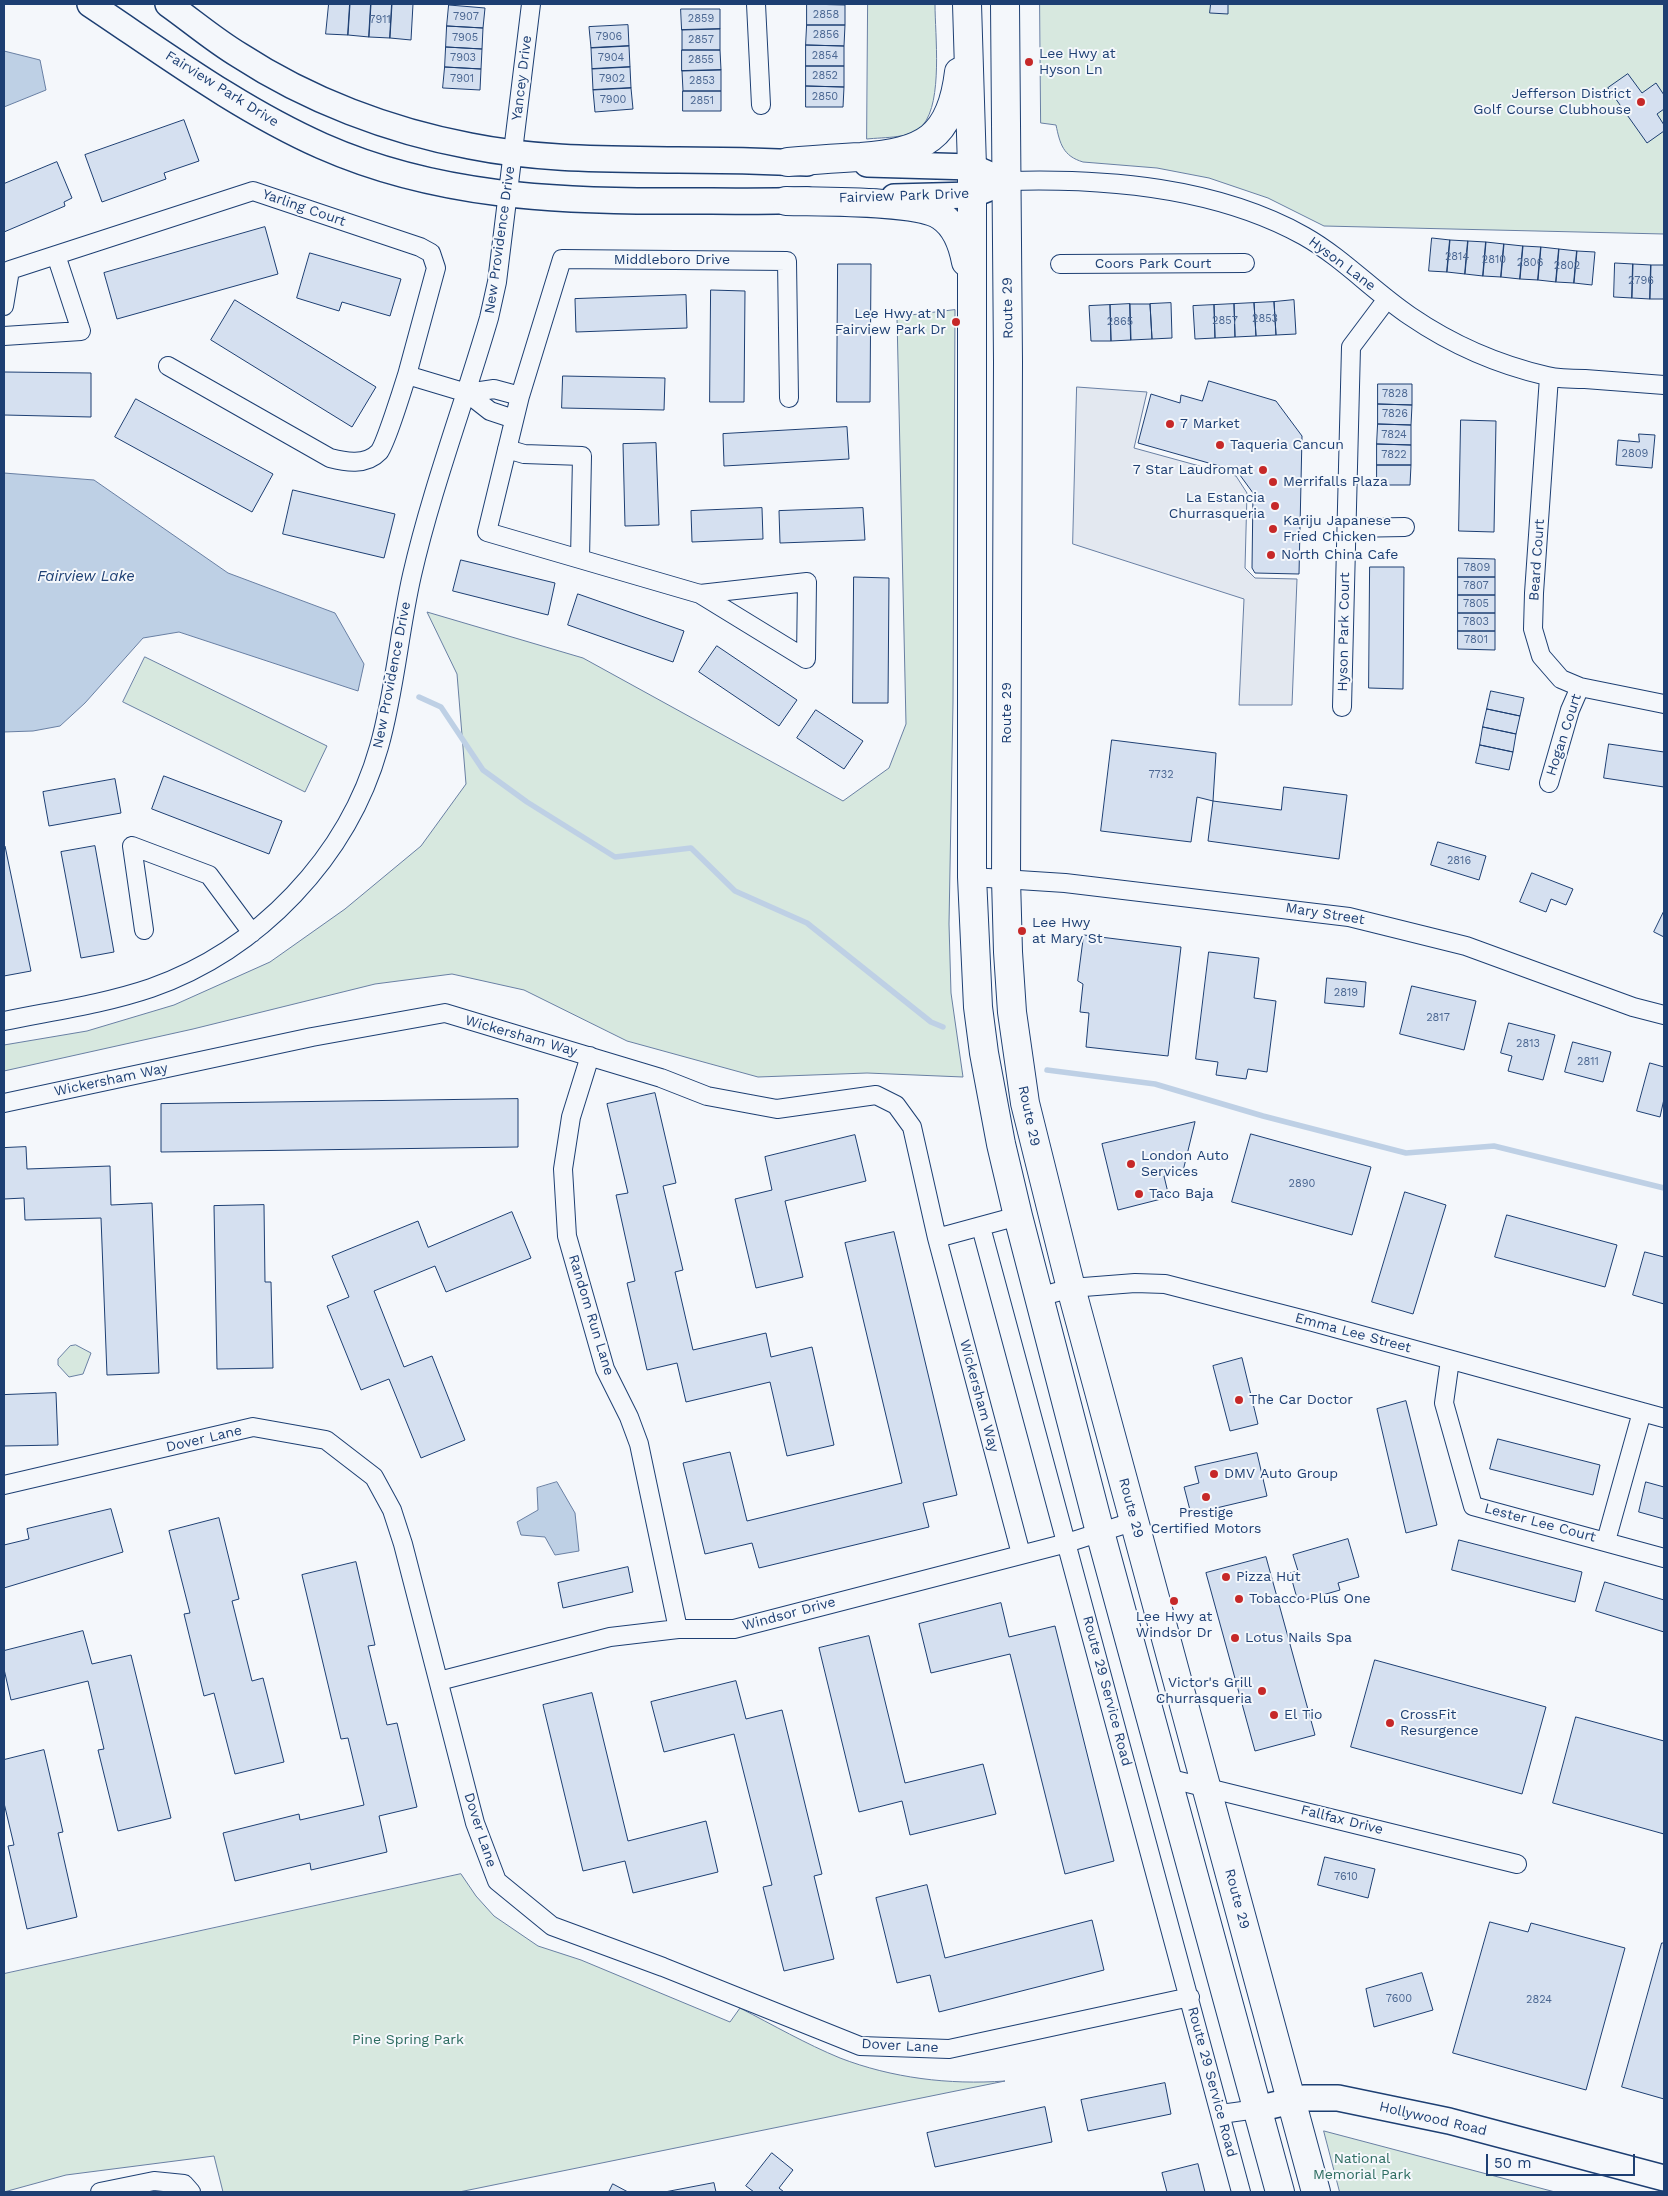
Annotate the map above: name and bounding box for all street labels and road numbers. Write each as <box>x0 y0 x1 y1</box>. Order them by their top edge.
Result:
street label: Yancey Drive <box>508 34 536 122</box>
street label: Fairview Park Drive <box>162 47 282 131</box>
street label: New Providence Drive <box>481 165 519 315</box>
street label: Fairview Park Drive <box>839 185 969 207</box>
street label: Yarling Court <box>260 186 348 230</box>
street label: Hyson Lane <box>1305 233 1379 295</box>
street label: Middleboro Drive <box>614 252 730 268</box>
street label: Coors Park Court <box>1095 256 1211 272</box>
street label: Route 29 <box>999 277 1017 339</box>
street label: Beard Court <box>1526 519 1548 601</box>
street label: Hyson Park Court <box>1335 572 1353 692</box>
street label: New Providence Drive <box>370 600 414 750</box>
street label: Route 29 <box>999 682 1015 744</box>
street label: Hogan Court <box>1543 692 1585 778</box>
street label: Mary Street <box>1284 899 1366 929</box>
street label: Wickersham Way <box>463 1012 579 1060</box>
street label: Wickersham Way <box>53 1060 169 1100</box>
street label: Route 29 <box>1014 1084 1044 1148</box>
street label: Random Run Lane <box>565 1253 617 1377</box>
street label: Emma Lee Street <box>1293 1309 1413 1357</box>
street label: Wickersham Way <box>956 1338 1002 1454</box>
street label: Dover Lane <box>164 1422 244 1456</box>
street label: Route 29 <box>1115 1476 1147 1540</box>
street label: Lester Lee Court <box>1482 1500 1598 1546</box>
street label: Windsor Drive <box>741 1594 837 1634</box>
street label: Route 29 Service Road <box>1079 1614 1135 1768</box>
street label: Dover Lane <box>460 1791 500 1869</box>
street label: Fallfax Drive <box>1299 1802 1385 1838</box>
street label: Route 29 <box>1221 1867 1253 1931</box>
street label: Route 29 Service Road <box>1184 2005 1240 2159</box>
street label: Dover Lane <box>861 2036 939 2056</box>
street label: Hollywood Road <box>1378 2098 1488 2140</box>

